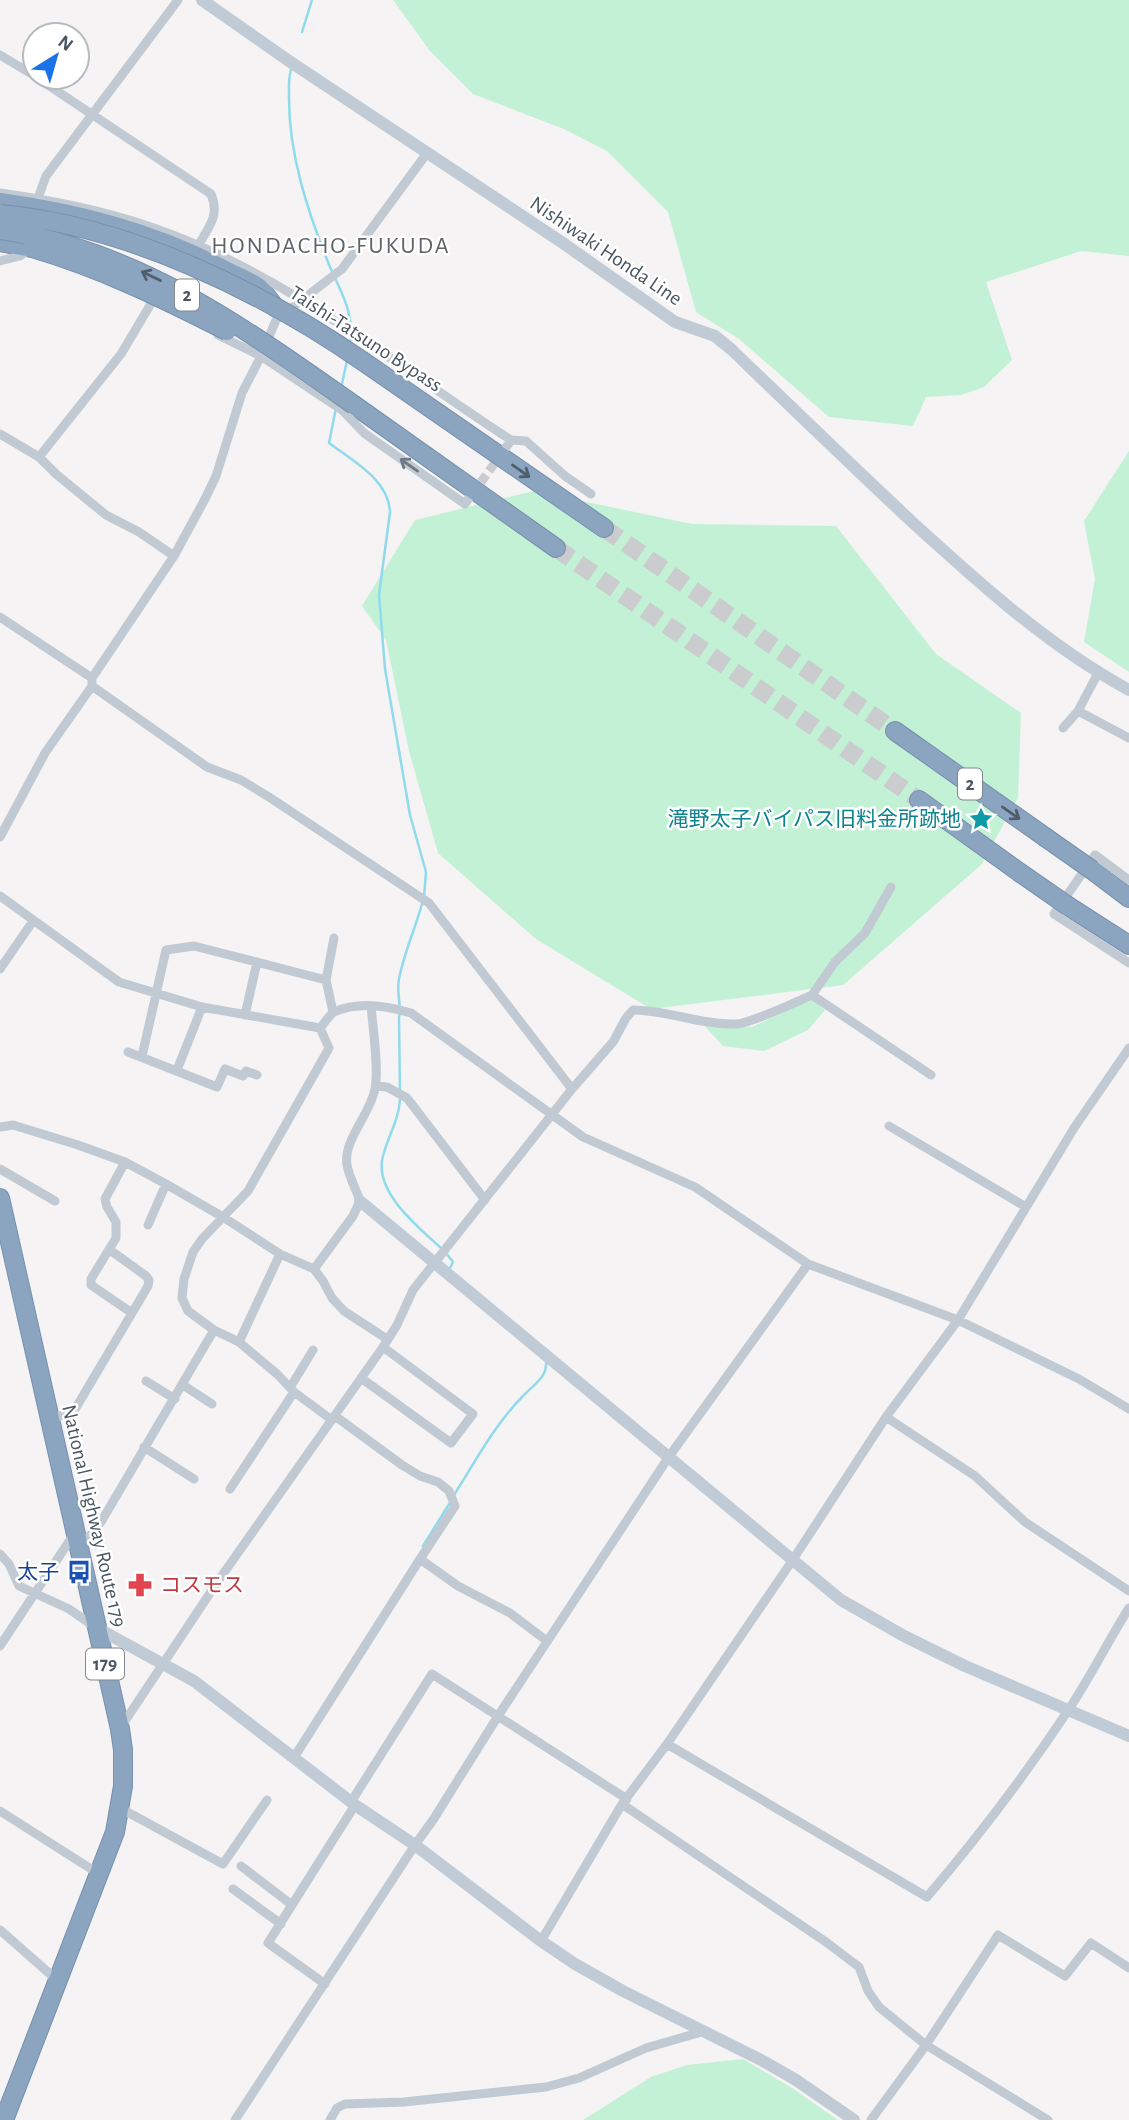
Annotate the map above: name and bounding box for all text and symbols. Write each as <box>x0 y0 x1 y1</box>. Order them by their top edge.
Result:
north arrow <box>21 21 91 91</box>
text: N <box>54 32 76 55</box>
street label: Nishiwaki Honda Line <box>526 193 686 309</box>
district label: HONDACHO-FUKUDA <box>211 234 451 258</box>
one-way arrow <box>141 269 162 283</box>
road number: 2 <box>175 280 199 310</box>
street label: Taishi-Tatsuno Bypass <box>286 282 446 396</box>
one-way arrow <box>400 458 419 472</box>
one-way arrow <box>511 464 530 478</box>
road number: 2 <box>958 768 982 800</box>
place icon: 滝野太子バイパス旧料金所跡地 <box>967 805 995 833</box>
one-way arrow <box>1001 806 1020 820</box>
place label: 滝野太子バイパス旧料金所跡地 <box>667 808 961 830</box>
street label: National Highway Route 179 <box>58 1403 130 1629</box>
bus stop icon: 太子 <box>65 1558 93 1586</box>
place label: 太子 <box>17 1561 59 1583</box>
pharmacy icon: コスモス <box>126 1571 154 1599</box>
place label: コスモス <box>160 1575 244 1596</box>
road number: 179 <box>86 1648 124 1680</box>

